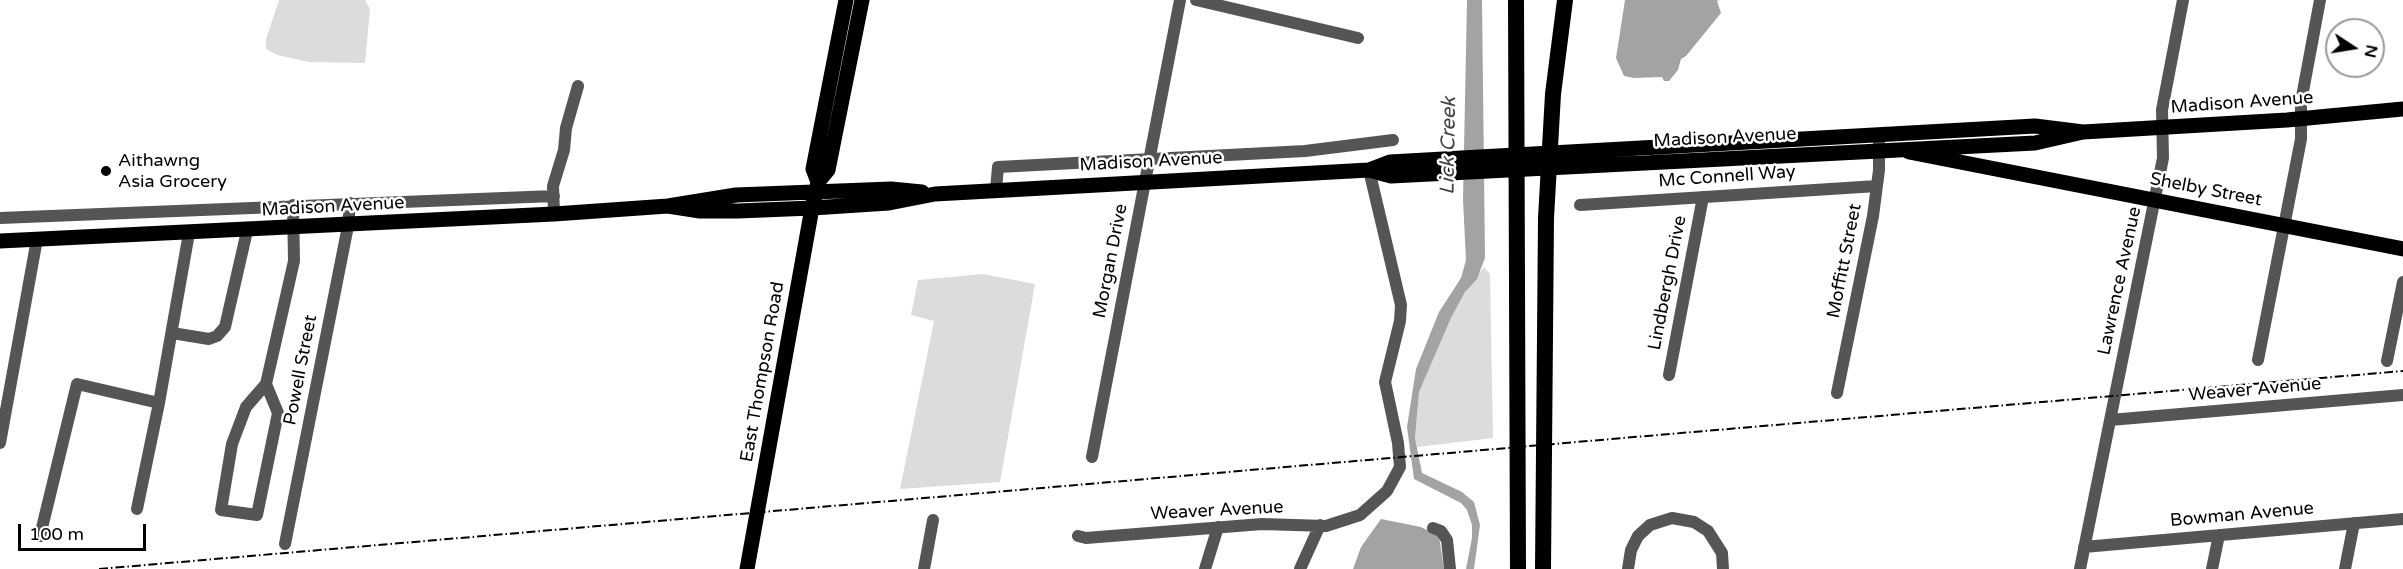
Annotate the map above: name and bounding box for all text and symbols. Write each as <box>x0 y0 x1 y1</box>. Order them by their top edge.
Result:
north arrow <box>2325 18 2385 78</box>
text: N <box>2360 43 2382 60</box>
street label: Madison Avenue <box>2170 87 2314 119</box>
water label: Lick Creek <box>1436 97 1462 195</box>
street label: Madison Avenue <box>1653 123 1797 153</box>
street label: Madison Avenue <box>1079 147 1223 177</box>
place label: Aithawng Asia Grocery <box>118 150 227 192</box>
street label: Mc Connell Way <box>1658 161 1796 193</box>
marker: Aithawng Asia Grocery <box>99 164 113 178</box>
street label: Shelby Street <box>2148 169 2264 211</box>
street label: Madison Avenue <box>261 192 405 222</box>
street label: Morgan Drive <box>1089 202 1133 320</box>
street label: Moffitt Street <box>1823 202 1867 320</box>
street label: Lawrence Avenue <box>2094 205 2146 357</box>
street label: Lindbergh Drive <box>1644 214 1692 352</box>
street label: East Thompson Road <box>737 280 789 464</box>
street label: Powell Street <box>280 313 322 427</box>
street label: Weaver Avenue <box>2188 373 2322 407</box>
street label: Weaver Avenue <box>1150 497 1284 525</box>
street label: Bowman Avenue <box>2169 498 2315 532</box>
scale bar <box>21 512 148 550</box>
text: 100 m <box>29 523 84 545</box>

